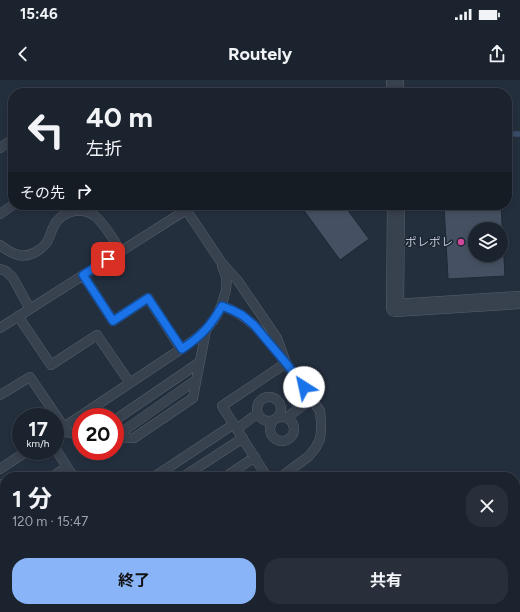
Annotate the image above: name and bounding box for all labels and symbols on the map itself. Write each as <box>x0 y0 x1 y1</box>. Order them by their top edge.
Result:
place label: ポレポレ <box>405 235 453 249</box>
marker: ポレポレ <box>456 237 466 247</box>
pin <box>91 242 125 276</box>
position arrow <box>283 366 325 408</box>
speed limit sign: 20 <box>72 408 124 460</box>

